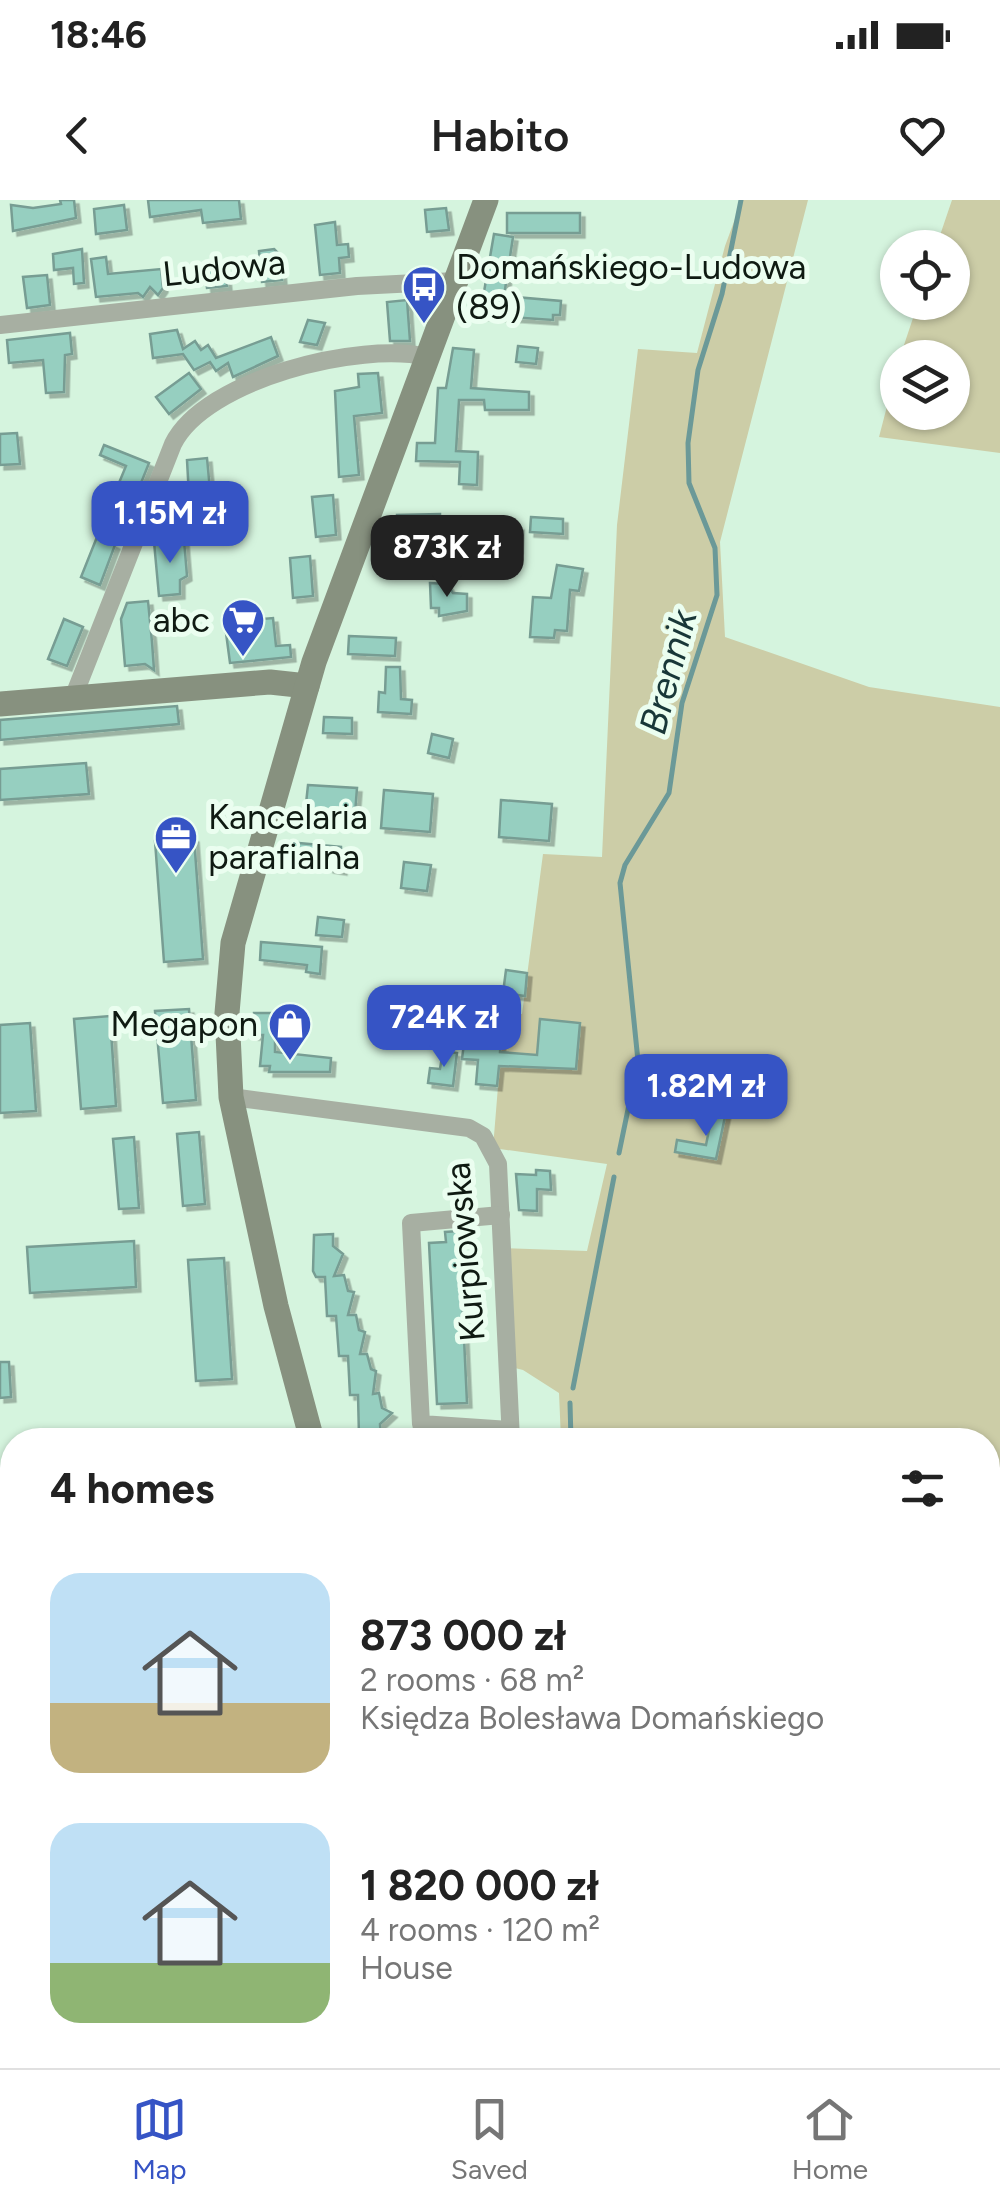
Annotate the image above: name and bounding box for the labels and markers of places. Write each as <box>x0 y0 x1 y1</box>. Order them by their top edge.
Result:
place label: Domańskiego-Ludowa (89) <box>456 246 806 328</box>
bus stop icon: Domańskiego-Ludowa (89) <box>401 264 447 325</box>
pin: 1.15M zł <box>67 481 273 566</box>
pin: 873K zł <box>355 515 539 600</box>
supermarket icon: abc <box>220 597 266 658</box>
place label: abc <box>153 599 210 641</box>
place label: Kancelaria parafialna <box>208 796 368 878</box>
office icon: Kancelaria parafialna <box>153 814 199 875</box>
pin: 724K zł <box>352 985 536 1070</box>
shop icon: Megapon <box>267 1001 313 1062</box>
place label: Megapon <box>110 1003 258 1045</box>
pin: 1.82M zł <box>603 1054 809 1139</box>

